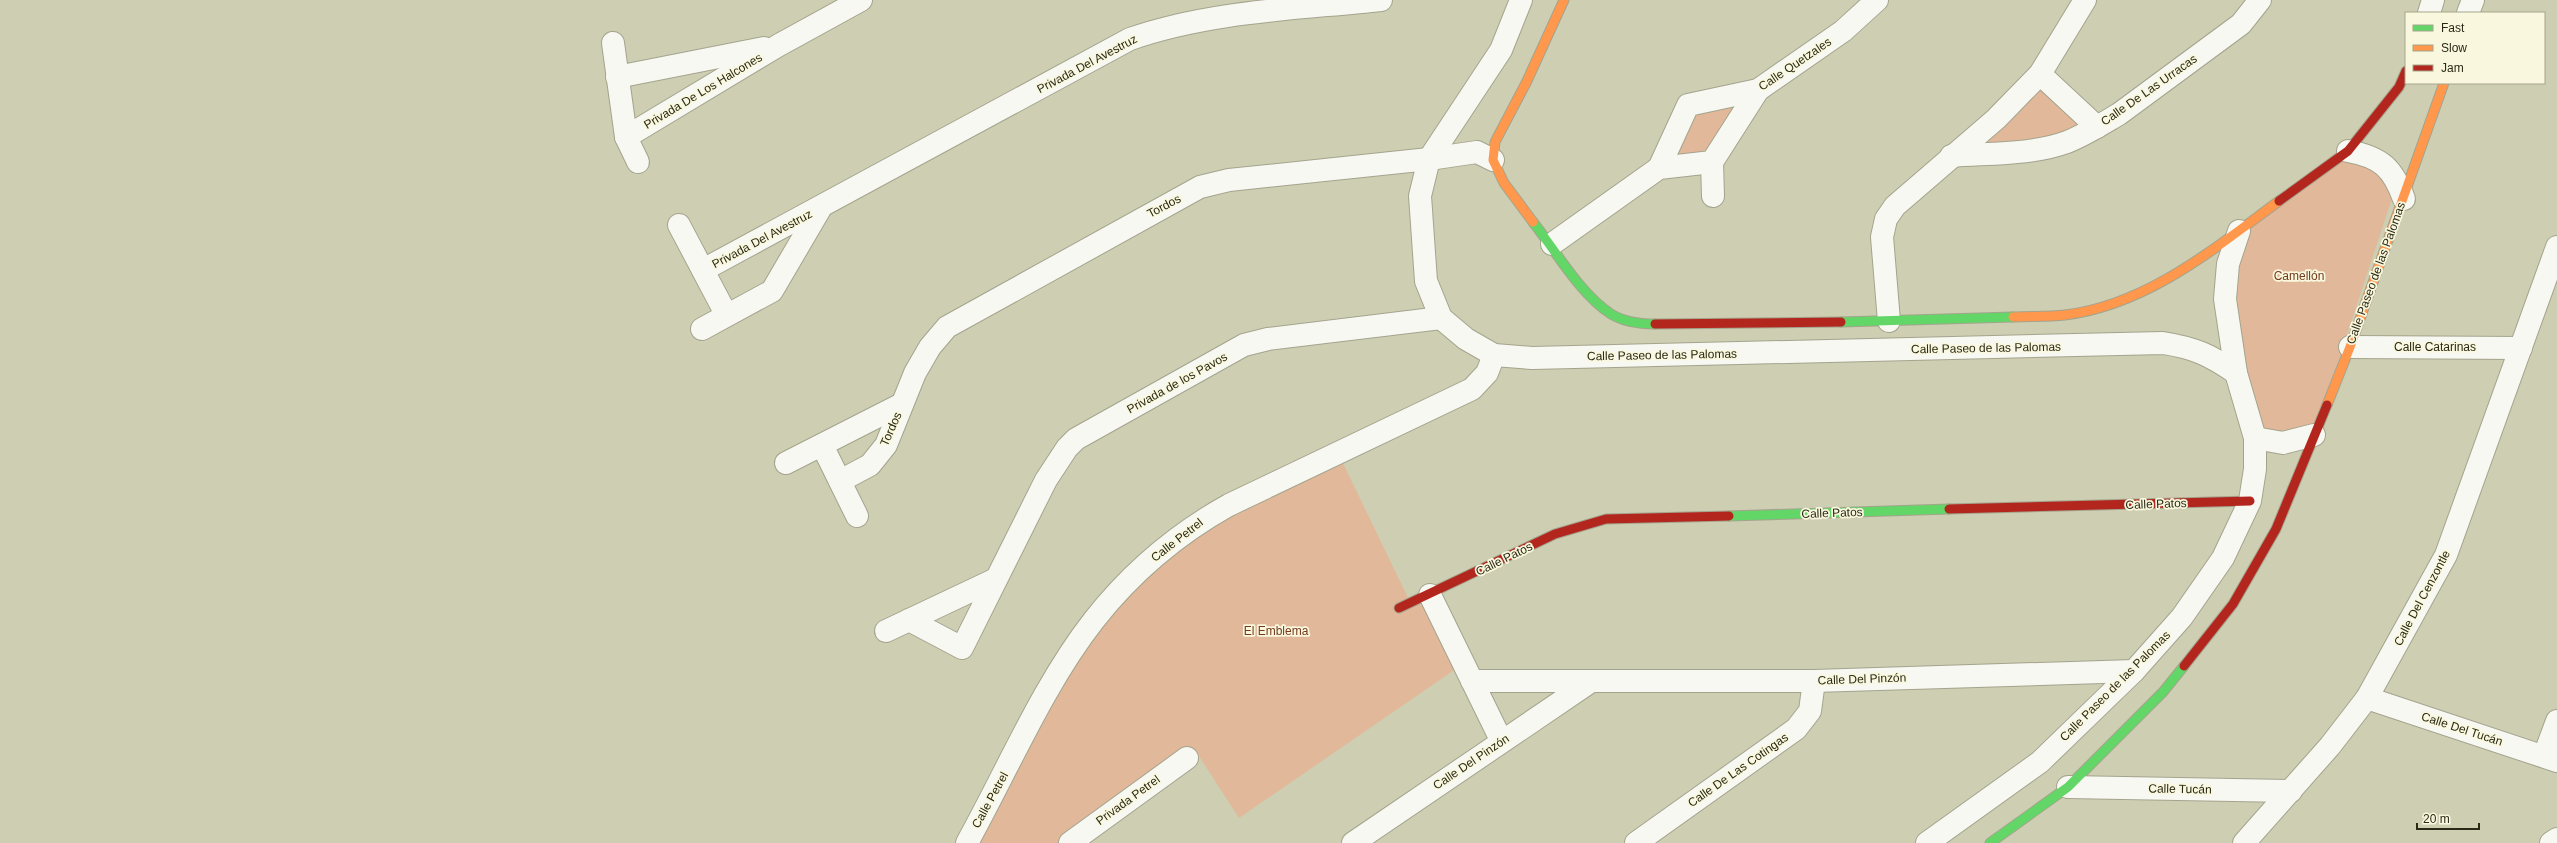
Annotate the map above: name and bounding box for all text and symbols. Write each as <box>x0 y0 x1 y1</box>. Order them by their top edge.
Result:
legend <box>2405 12 2545 84</box>
text: Fast <box>2441 21 2465 35</box>
street label: Privada Del Avestruz <box>1035 32 1139 96</box>
street label: Calle Quetzales <box>1756 35 1834 93</box>
text: Slow <box>2441 41 2467 55</box>
street label: Privada De Los Halcones <box>641 50 765 132</box>
street label: Calle De Las Urracas <box>2098 52 2200 128</box>
text: Jam <box>2441 61 2464 75</box>
street label: Tordos <box>1145 191 1183 221</box>
street label: Calle Paseo de las Palomas <box>2344 200 2408 346</box>
street label: Privada Del Avestruz <box>710 207 814 271</box>
park label: Camellón <box>2274 269 2324 283</box>
street label: Calle Paseo de las Palomas <box>1911 340 2061 356</box>
street label: Calle Catarinas <box>2394 340 2476 354</box>
street label: Calle Paseo de las Palomas <box>1587 347 1737 363</box>
street label: Privada de los Pavos <box>1124 350 1230 416</box>
street label: Tordos <box>877 410 905 448</box>
street label: Calle Patos <box>2125 496 2187 512</box>
street label: Calle Patos <box>1801 505 1863 521</box>
street label: Calle Petrel <box>1148 515 1206 565</box>
street label: Calle Patos <box>1473 539 1535 579</box>
street label: Calle Del Cenzontle <box>2391 548 2453 648</box>
park label: El Emblema <box>1244 624 1309 638</box>
street label: Calle Paseo de las Palomas <box>2057 628 2173 744</box>
street label: Calle Del Pinzón <box>1817 670 1907 688</box>
street label: Calle Del Tucán <box>2420 709 2504 749</box>
street label: Calle De Las Cotingas <box>1685 730 1791 810</box>
street label: Calle Del Pinzón <box>1430 731 1512 793</box>
street label: Calle Petrel <box>969 769 1011 831</box>
street label: Privada Petrel <box>1093 772 1163 828</box>
street label: Calle Tucán <box>2148 781 2212 797</box>
scale bar <box>2417 805 2479 831</box>
text: 20 m <box>2423 812 2450 826</box>

